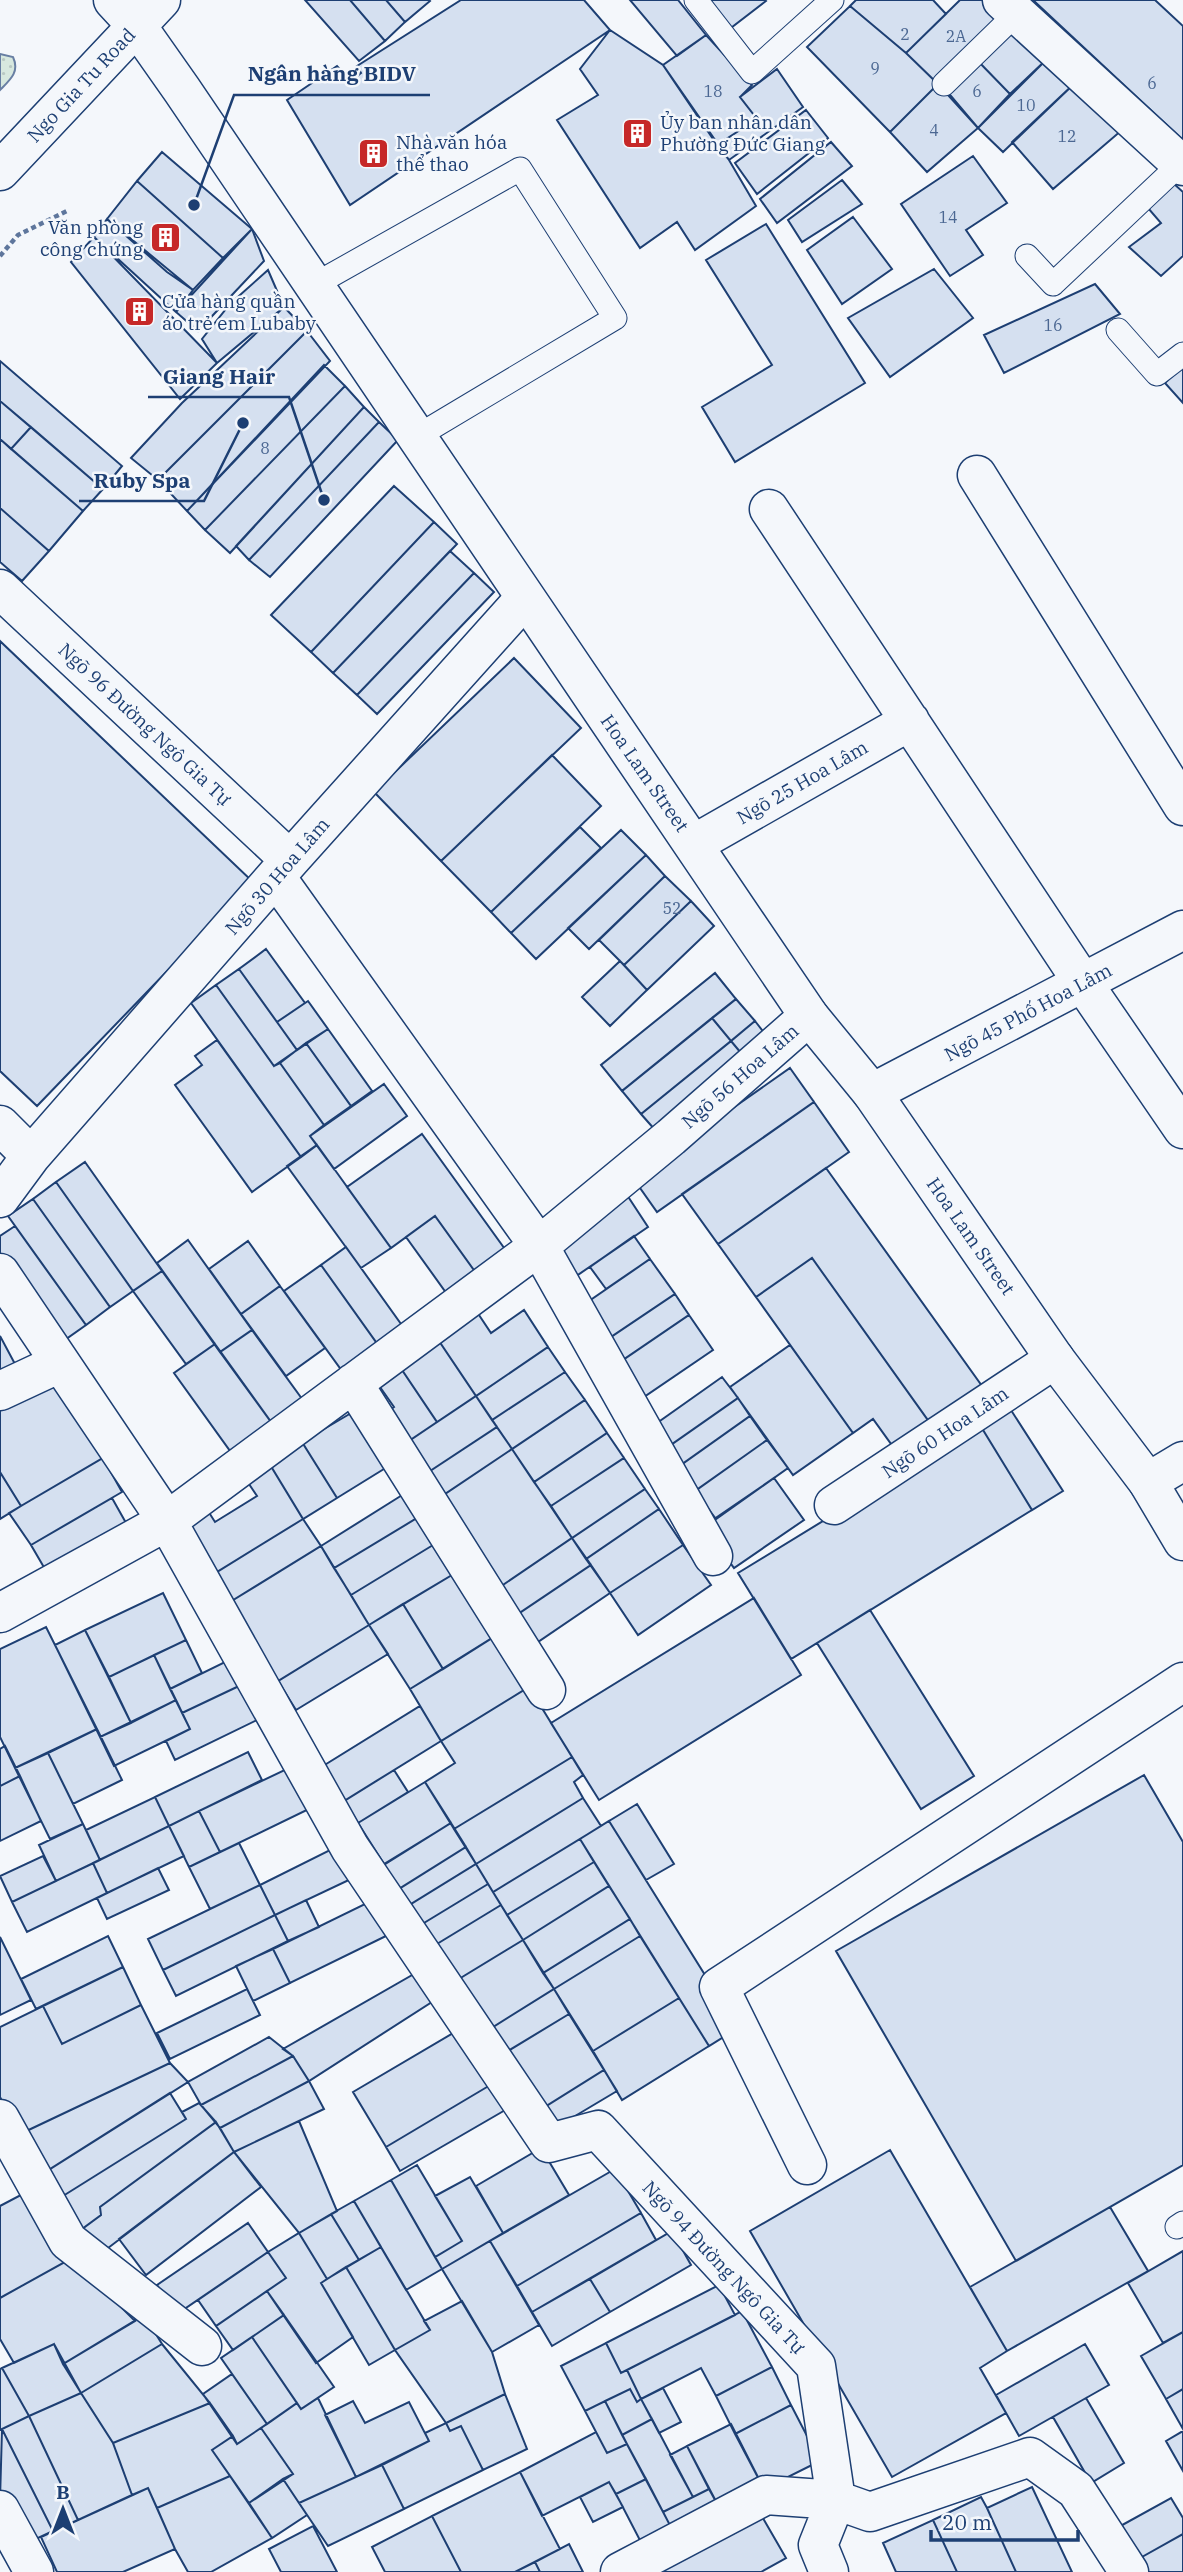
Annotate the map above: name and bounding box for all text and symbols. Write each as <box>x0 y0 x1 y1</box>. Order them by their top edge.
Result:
street label: Ngo Gia Tu Road <box>22 23 140 147</box>
house number: 2 <box>900 24 910 44</box>
house number: 2A <box>946 26 966 46</box>
callout: Ngân hàng BIDV <box>234 53 430 95</box>
house number: 9 <box>870 58 880 78</box>
text: Ngân hàng BIDV <box>248 59 417 87</box>
house number: 6 <box>1147 73 1157 93</box>
house number: 18 <box>703 81 723 101</box>
house number: 6 <box>972 81 982 101</box>
house number: 10 <box>1016 95 1036 115</box>
place label: Ủy ban nhân dân Phường Đức Giang <box>660 110 826 156</box>
building icon: Ủy ban nhân dân Phường Đức Giang <box>620 116 654 150</box>
house number: 4 <box>929 120 939 140</box>
house number: 12 <box>1057 126 1077 146</box>
place label: Nhà văn hóa thể thao <box>396 130 507 176</box>
building icon: Nhà văn hóa thể thao <box>356 136 390 170</box>
house number: 14 <box>938 207 958 227</box>
place label: Văn phòng công chứng <box>40 215 144 261</box>
building icon: Văn phòng công chứng <box>149 221 183 255</box>
place label: Cửa hàng quần áo trẻ em Lubaby <box>162 289 317 335</box>
building icon: Cửa hàng quần áo trẻ em Lubaby <box>122 295 156 329</box>
house number: 16 <box>1043 315 1063 335</box>
callout: Giang Hair <box>148 355 289 397</box>
text: Giang Hair <box>163 362 276 390</box>
house number: 8 <box>260 438 270 458</box>
callout: Ruby Spa <box>79 459 204 501</box>
text: Ruby Spa <box>93 466 191 494</box>
street label: Ngõ 96 Đường Ngô Gia Tự <box>53 638 237 811</box>
street label: Hoa Lam Street <box>596 710 695 837</box>
street label: Ngõ 25 Hoa Lâm <box>732 735 872 829</box>
street label: Ngõ 30 Hoa Lâm <box>220 812 334 940</box>
house number: 52 <box>662 898 682 918</box>
street label: Ngõ 45 Phố Hoa Lâm <box>940 958 1116 1066</box>
street label: Ngõ 56 Hoa Lâm <box>676 1019 804 1133</box>
street label: Hoa Lam Street <box>922 1173 1021 1300</box>
street label: Ngõ 60 Hoa Lâm <box>877 1381 1013 1483</box>
street label: Ngõ 94 Đường Ngô Gia Tự <box>638 2175 811 2359</box>
north arrow <box>28 2474 98 2544</box>
text: B <box>56 2480 70 2504</box>
scale bar <box>931 2498 1078 2542</box>
text: 20 m <box>942 2508 992 2536</box>

